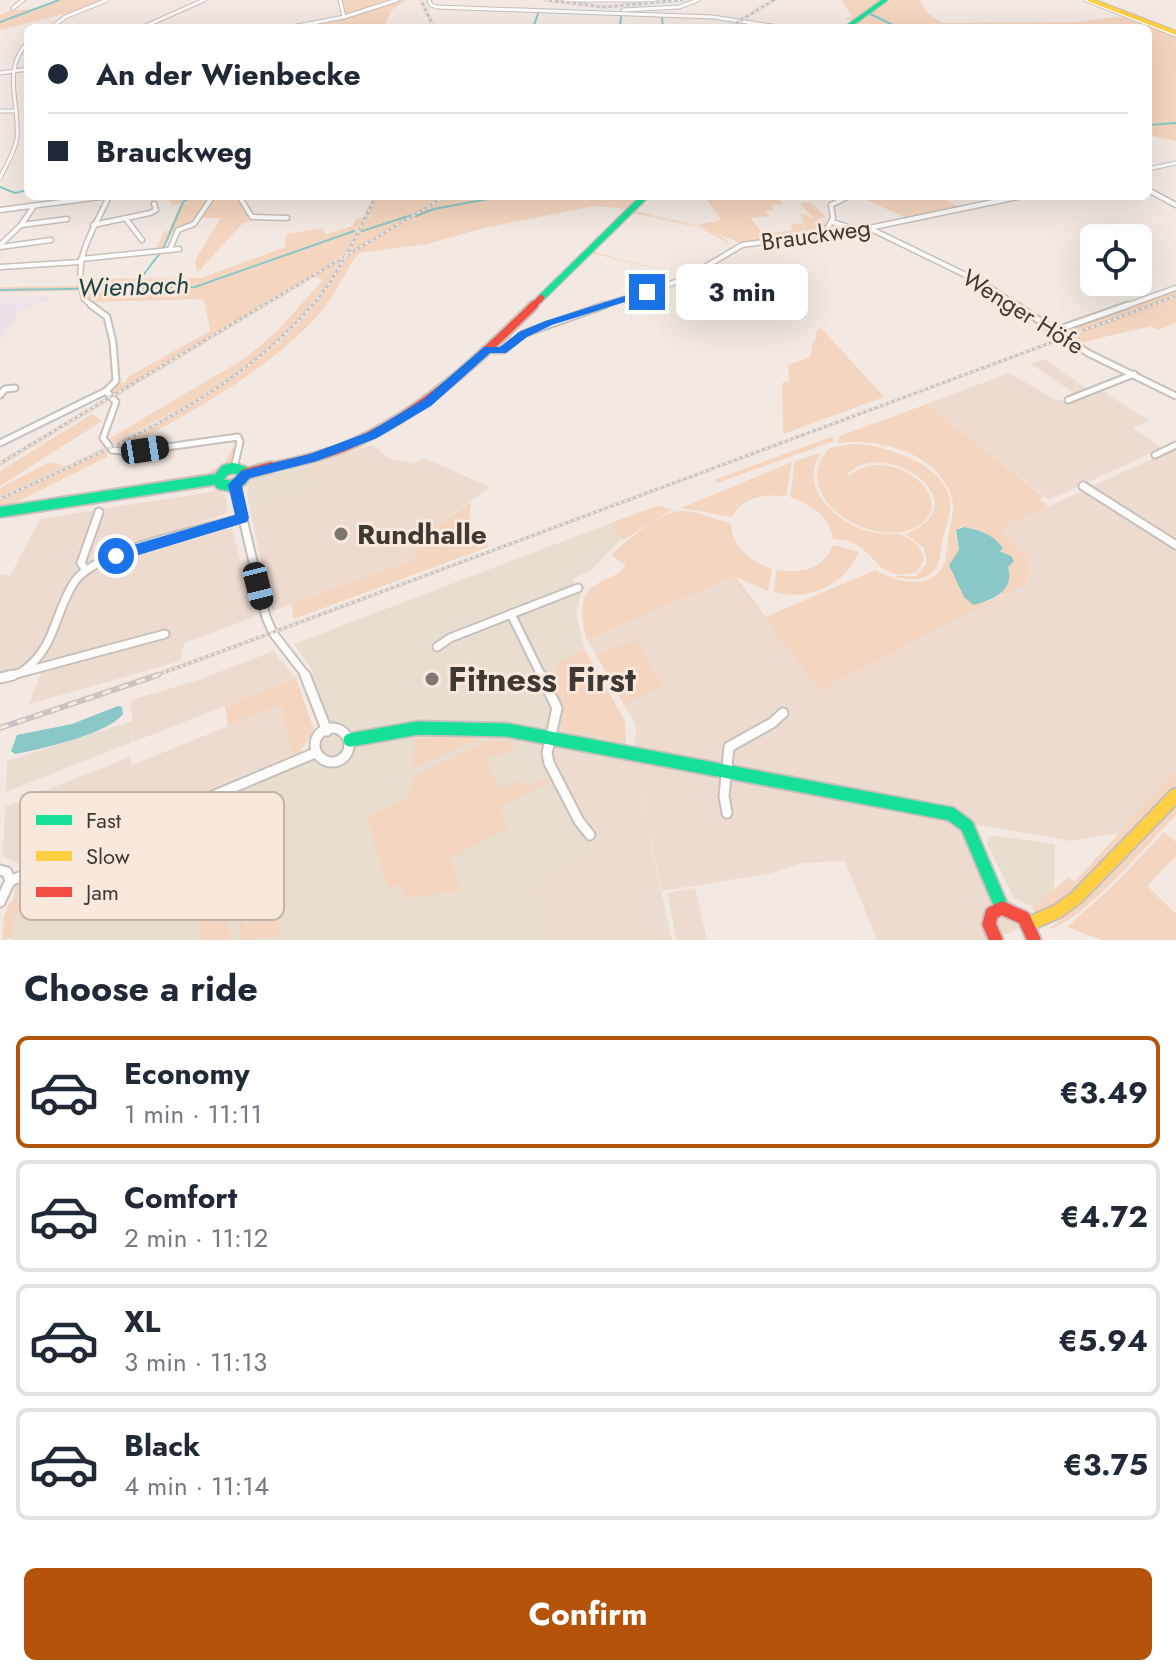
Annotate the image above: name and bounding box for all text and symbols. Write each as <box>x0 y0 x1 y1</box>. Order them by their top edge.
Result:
text: An der Wienbecke <box>96 53 361 96</box>
text: Brauckweg <box>96 130 252 173</box>
street label: Brauckweg <box>759 210 873 260</box>
map controls <box>1080 224 1152 296</box>
button: locate <box>1080 224 1152 296</box>
street label: Wenger Höfe <box>956 260 1091 363</box>
callout: 3 min <box>675 264 807 320</box>
water label: Wienbach <box>76 265 190 307</box>
text: 3 min <box>708 273 776 311</box>
route end <box>629 274 665 310</box>
car <box>119 434 171 466</box>
place label: Rundhalle <box>357 514 487 555</box>
marker: Rundhalle <box>332 525 350 543</box>
route start <box>98 538 134 574</box>
car <box>241 560 275 612</box>
place label: Fitness First <box>448 655 636 704</box>
marker: Fitness First <box>423 670 441 688</box>
legend <box>20 792 284 920</box>
text: Fast <box>86 804 122 836</box>
text: Slow <box>86 840 130 872</box>
text: Jam <box>83 876 119 908</box>
text: Choose a ride <box>24 962 258 1014</box>
text: Economy <box>124 1052 250 1095</box>
icon: car <box>28 1056 100 1128</box>
text: €3.49 <box>1060 1071 1148 1114</box>
text: 1 min · 11:11 <box>124 1095 262 1133</box>
text: Comfort <box>124 1176 237 1219</box>
icon: car <box>28 1180 100 1252</box>
text: €4.72 <box>1060 1195 1148 1238</box>
text: 2 min · 11:12 <box>124 1219 268 1257</box>
text: XL <box>124 1300 160 1343</box>
icon: car <box>28 1304 100 1376</box>
text: €5.94 <box>1058 1319 1148 1362</box>
text: 3 min · 11:13 <box>124 1343 267 1381</box>
text: Black <box>124 1424 200 1467</box>
icon: car <box>28 1428 100 1500</box>
text: €3.75 <box>1063 1443 1148 1486</box>
text: 4 min · 11:14 <box>124 1467 269 1505</box>
button: Confirm <box>24 1568 1152 1660</box>

